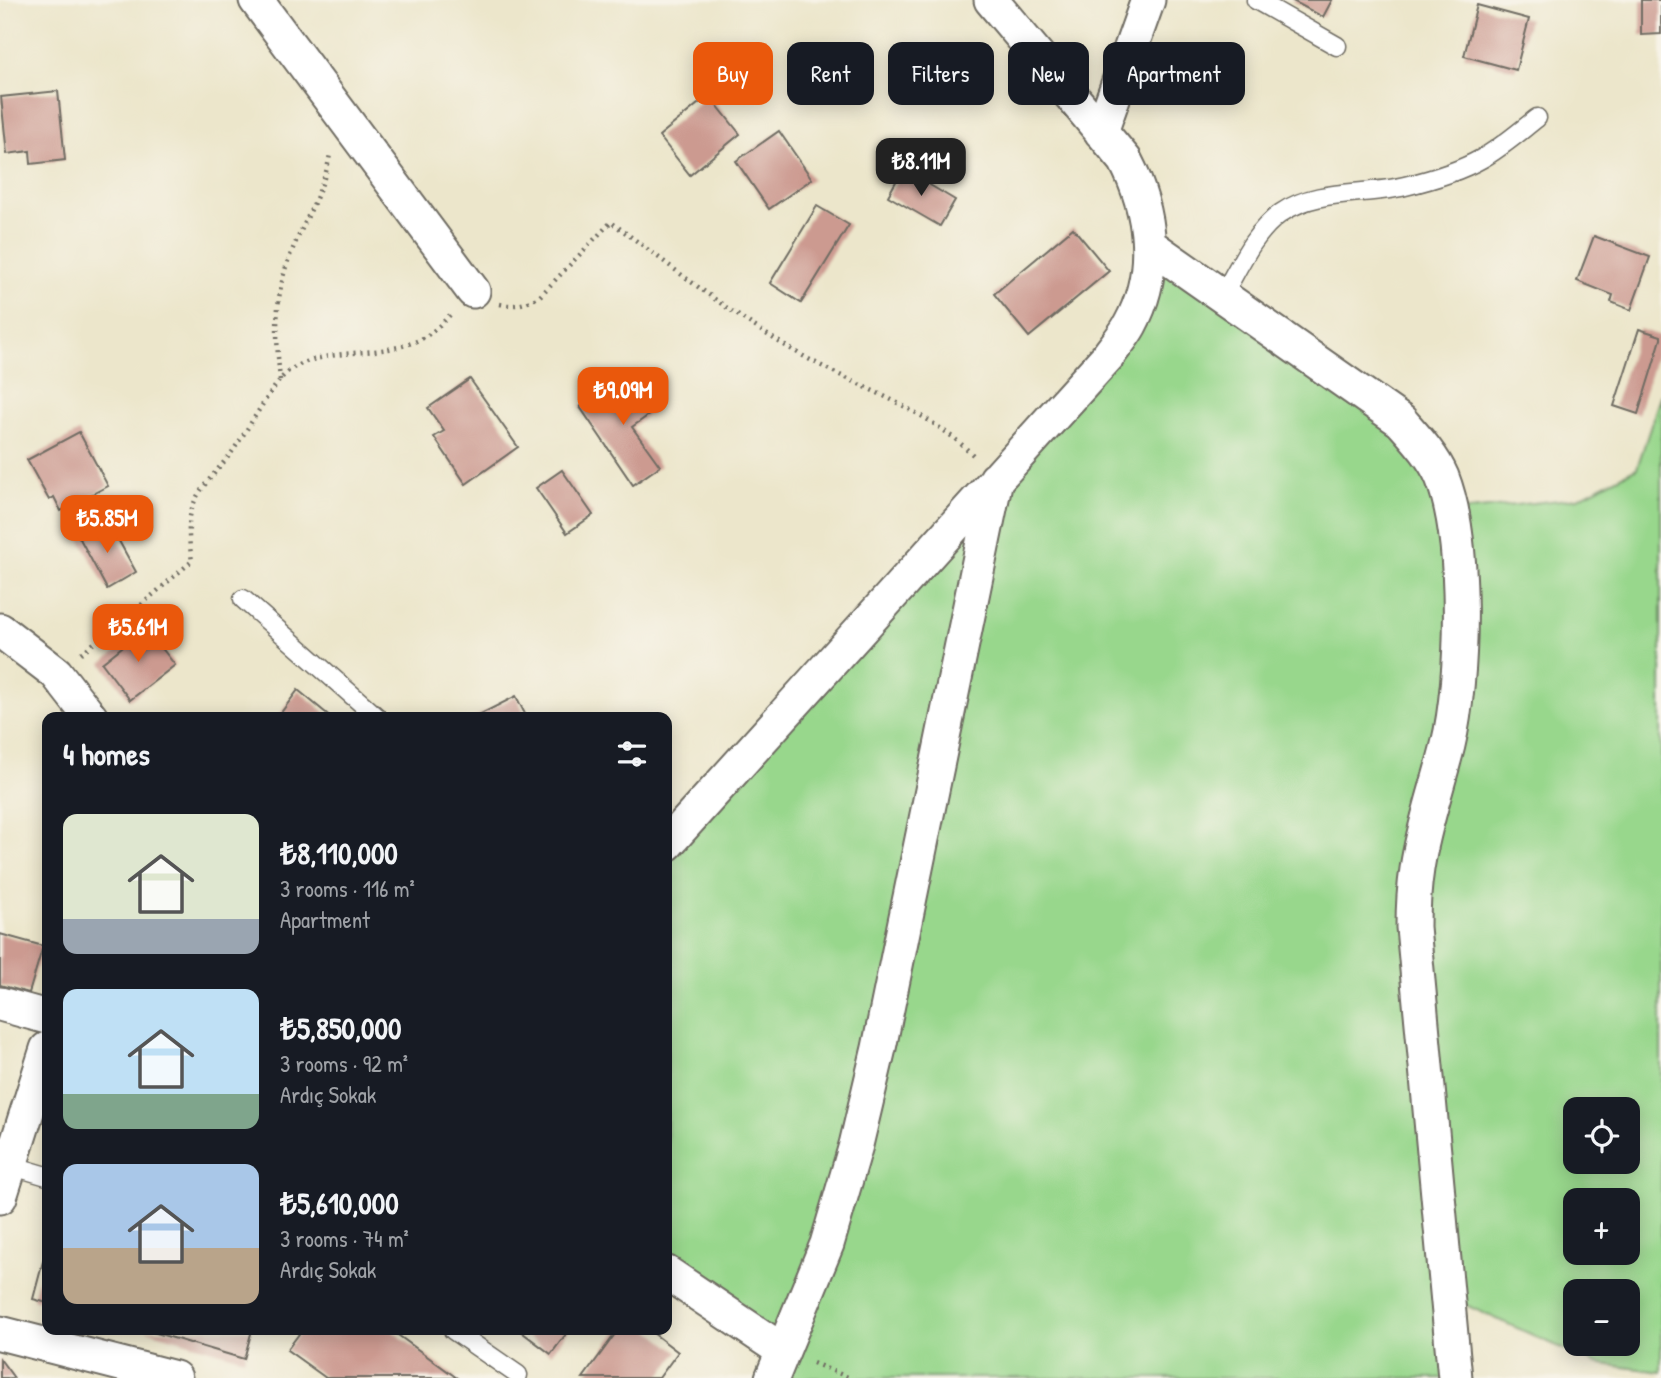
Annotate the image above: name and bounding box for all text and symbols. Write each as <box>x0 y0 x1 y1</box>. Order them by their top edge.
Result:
chip: Buy <box>693 42 773 105</box>
chip: Rent <box>787 42 874 105</box>
chip: Filters <box>888 42 994 105</box>
chip: New <box>1008 42 1089 105</box>
chip: Apartment <box>1103 42 1245 105</box>
pin: ₺8.11M <box>864 138 978 198</box>
text: ₺8.11M <box>892 145 950 176</box>
pin: ₺9.09M <box>566 368 680 427</box>
text: ₺9.09M <box>594 374 652 405</box>
pin: ₺5.85M <box>50 496 164 555</box>
text: ₺5.85M <box>76 502 138 533</box>
pin: ₺5.61M <box>81 604 195 664</box>
text: ₺5.61M <box>108 611 168 642</box>
text: 4 homes <box>63 734 150 774</box>
icon: filters <box>613 735 651 773</box>
text: ₺8,110,000 <box>280 833 398 873</box>
icon: home <box>119 842 203 926</box>
text: 3 rooms · 116 m² <box>280 873 415 904</box>
text: Apartment <box>280 904 370 935</box>
text: ₺5,850,000 <box>280 1008 401 1048</box>
icon: home <box>119 1017 203 1101</box>
text: 3 rooms · 92 m² <box>280 1048 408 1079</box>
text: Ardıç Sokak <box>280 1079 376 1110</box>
map controls <box>1563 1097 1640 1356</box>
button: locate <box>1563 1097 1640 1174</box>
text: ₺5,610,000 <box>280 1183 399 1223</box>
button: + <box>1563 1188 1640 1265</box>
icon: home <box>119 1192 203 1276</box>
text: 3 rooms · 74 m² <box>280 1223 409 1254</box>
text: Ardıç Sokak <box>280 1254 376 1285</box>
button: − <box>1563 1279 1640 1356</box>

